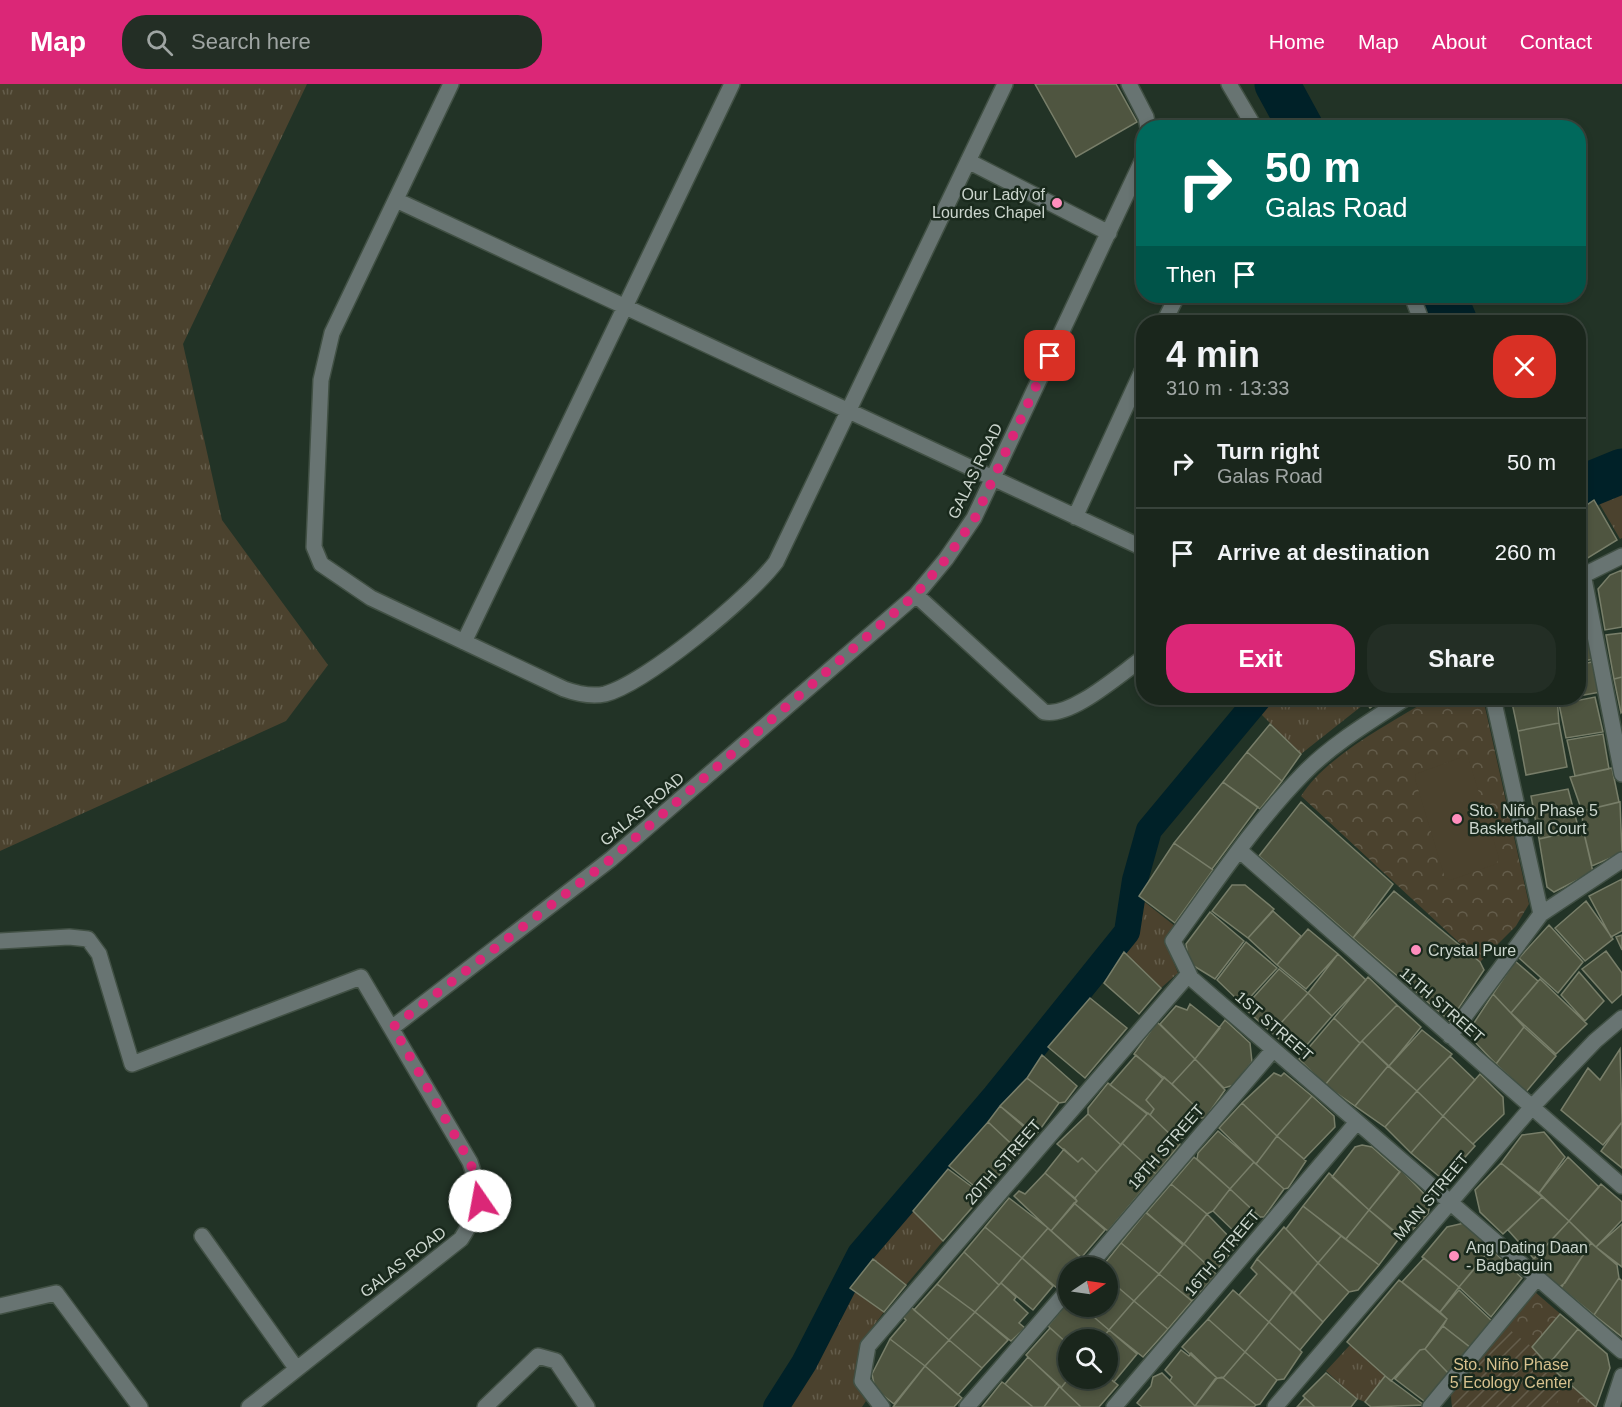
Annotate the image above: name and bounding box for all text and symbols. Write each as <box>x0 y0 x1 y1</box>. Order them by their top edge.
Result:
search box <box>122 15 542 69</box>
text: Map <box>30 26 86 57</box>
icon: search <box>143 26 176 59</box>
text: Search here <box>191 29 311 54</box>
text: Home <box>1269 30 1325 53</box>
text: Map <box>1358 30 1399 53</box>
text: About <box>1432 30 1487 53</box>
text: Contact <box>1520 30 1592 53</box>
icon: right <box>1166 144 1244 222</box>
text: 50 m <box>1265 144 1361 191</box>
place label: Our Lady of Lourdes Chapel <box>932 186 1046 221</box>
text: Galas Road <box>1265 193 1408 223</box>
marker: Our Lady of Lourdes Chapel <box>1050 196 1064 210</box>
icon: arrive <box>1228 258 1261 291</box>
text: Then <box>1166 262 1216 287</box>
pin <box>1024 330 1075 381</box>
text: 4 min <box>1166 334 1260 375</box>
button: close <box>1493 335 1556 398</box>
icon: arrive <box>1033 339 1066 372</box>
text: 310 m · 13:33 <box>1166 377 1289 399</box>
street label: GALAS ROAD <box>945 421 1005 521</box>
text: Turn right <box>1217 439 1319 464</box>
icon: right <box>1166 447 1199 480</box>
text: 50 m <box>1507 450 1556 475</box>
text: Galas Road <box>1217 465 1323 487</box>
icon: arrive <box>1166 537 1199 570</box>
text: Arrive at destination <box>1217 540 1430 565</box>
text: 260 m <box>1495 540 1556 565</box>
button: Exit <box>1166 624 1355 693</box>
button: Share <box>1367 624 1556 693</box>
street label: GALAS ROAD <box>597 769 687 849</box>
place label: Sto. Niño Phase 5 Basketball Court <box>1469 802 1598 837</box>
marker: Sto. Niño Phase 5 Basketball Court <box>1450 812 1464 826</box>
place label: Crystal Pure <box>1428 942 1516 959</box>
marker: Crystal Pure <box>1409 943 1423 957</box>
street label: 11TH STREET <box>1397 964 1488 1046</box>
street label: 1ST STREET <box>1232 988 1316 1064</box>
street label: 18TH STREET <box>1125 1101 1208 1193</box>
street label: 20TH STREET <box>962 1116 1045 1208</box>
street label: MAIN STREET <box>1390 1150 1472 1244</box>
position arrow <box>448 1169 512 1233</box>
street label: 16TH STREET <box>1181 1206 1263 1299</box>
street label: GALAS ROAD <box>357 1223 449 1301</box>
place label: Ang Dating Daan - Bagbaguin <box>1466 1239 1588 1274</box>
marker: Ang Dating Daan - Bagbaguin <box>1447 1249 1461 1263</box>
north arrow <box>1058 1257 1118 1317</box>
map controls <box>1058 1257 1118 1389</box>
button: search <box>1058 1329 1118 1389</box>
park label: Sto. Niño Phase 5 Ecology Center <box>1450 1356 1573 1391</box>

